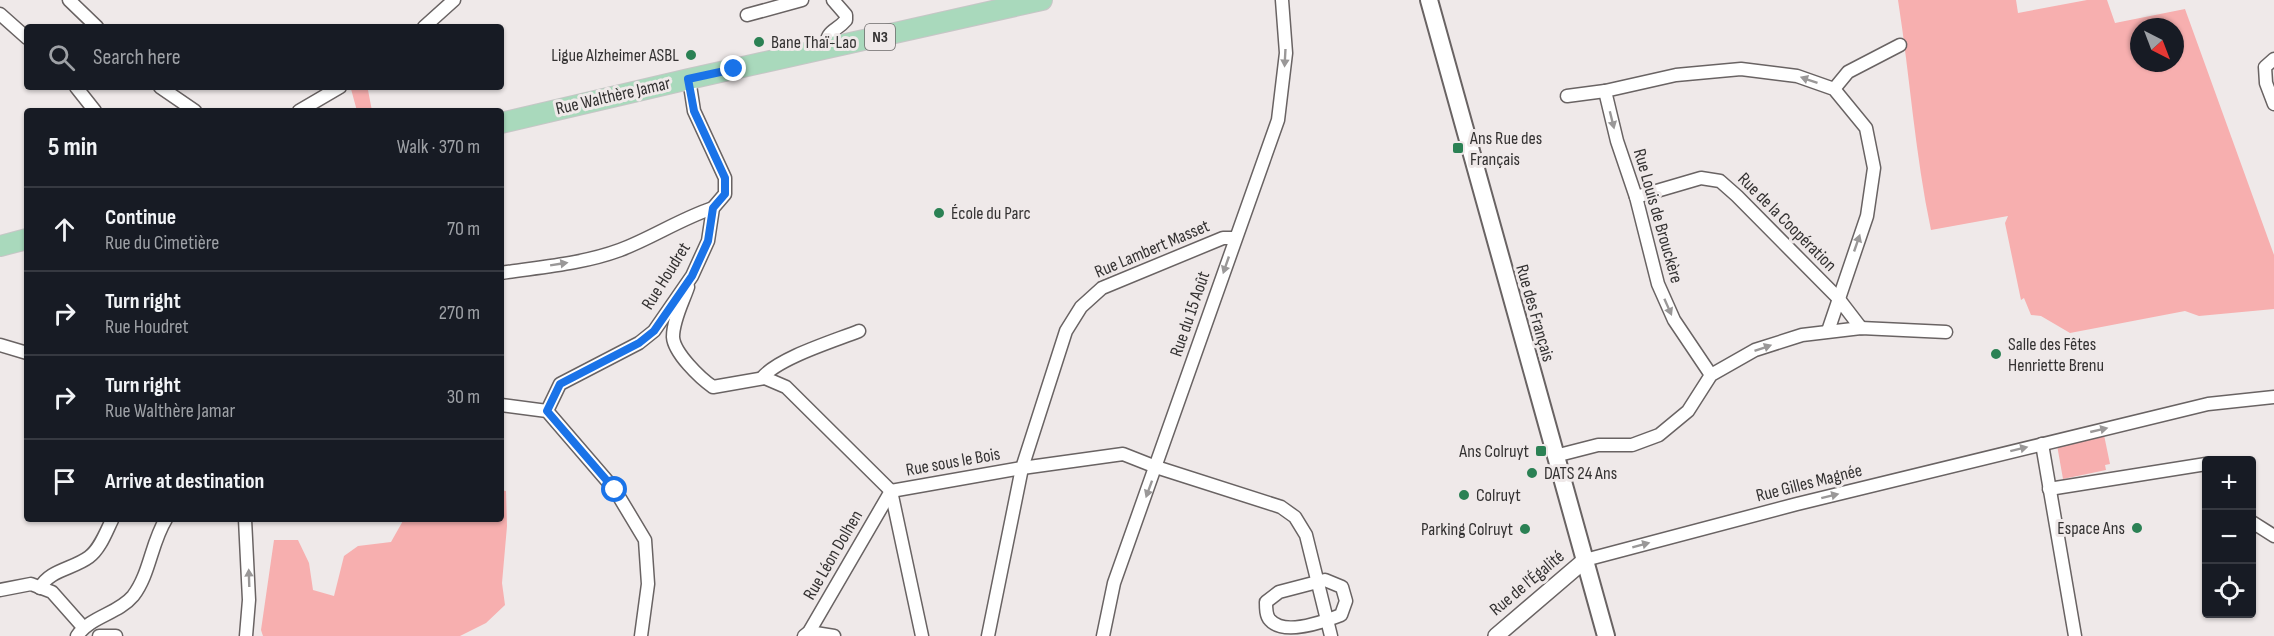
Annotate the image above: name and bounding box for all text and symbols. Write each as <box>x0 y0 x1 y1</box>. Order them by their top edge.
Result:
north arrow <box>2130 18 2184 72</box>
search box <box>24 24 504 90</box>
road number: N3 <box>865 24 895 50</box>
place label: Bane Thaï-Lao <box>771 32 857 53</box>
marker: Bane Thaï-Lao <box>752 35 766 49</box>
icon: search <box>45 41 78 74</box>
text: Search here <box>93 44 180 71</box>
place label: Ligue Alzheimer ASBL <box>551 45 679 66</box>
marker: Ligue Alzheimer ASBL <box>684 48 698 62</box>
one-way arrow <box>1280 49 1289 68</box>
route end <box>720 55 746 81</box>
street label: Rue Walthère Jamar <box>554 73 672 119</box>
one-way arrow <box>1800 75 1818 85</box>
one-way arrow <box>1608 111 1618 130</box>
place label: Ans Rue des Français <box>1469 128 1542 170</box>
text: 5 min <box>48 132 98 163</box>
text: Walk · 370 m <box>397 135 480 159</box>
marker: Ans Rue des Français <box>1451 141 1465 155</box>
street label: Rue Louis de Brouckère <box>1629 146 1687 286</box>
street label: Rue de la Coopération <box>1733 168 1841 276</box>
place label: École du Parc <box>951 203 1031 224</box>
text: Continue <box>105 204 176 231</box>
marker: École du Parc <box>932 206 946 220</box>
icon: ahead <box>48 213 81 246</box>
street label: Rue Lambert Masset <box>1091 215 1213 283</box>
text: 70 m <box>447 217 480 241</box>
text: Rue du Cimetière <box>105 231 219 255</box>
one-way arrow <box>1853 234 1863 252</box>
street label: Rue Houdret <box>637 238 695 313</box>
one-way arrow <box>1221 256 1230 274</box>
one-way arrow <box>549 259 568 268</box>
street label: Rue des Français <box>1511 262 1559 364</box>
street label: Rue du 15 Août <box>1166 268 1215 359</box>
text: Turn right <box>105 288 181 315</box>
icon: right <box>48 297 81 330</box>
one-way arrow <box>1663 298 1672 315</box>
text: 270 m <box>439 301 480 325</box>
text: Rue Houdret <box>105 315 188 339</box>
place label: Salle des Fêtes Henriette Brenu <box>2008 334 2104 376</box>
one-way arrow <box>1754 342 1772 352</box>
marker: Salle des Fêtes Henriette Brenu <box>1989 347 2003 361</box>
text: Turn right <box>105 372 181 399</box>
icon: right <box>48 381 81 414</box>
text: 30 m <box>447 385 480 409</box>
text: Rue Walthère Jamar <box>105 399 235 423</box>
one-way arrow <box>2090 425 2109 434</box>
place label: Ans Colruyt <box>1458 441 1530 462</box>
street label: Rue sous le Bois <box>904 443 1002 481</box>
marker: Ans Colruyt <box>1534 444 1548 458</box>
one-way arrow <box>2010 444 2028 454</box>
map controls <box>2202 456 2256 618</box>
button: + <box>2202 456 2256 510</box>
street label: Rue Gilles Magnée <box>1754 460 1864 506</box>
place label: DATS 24 Ans <box>1544 463 1617 484</box>
icon: arrive <box>48 465 81 498</box>
marker: DATS 24 Ans <box>1525 466 1539 480</box>
text: Arrive at destination <box>105 468 264 495</box>
route start <box>601 476 627 502</box>
one-way arrow <box>1143 480 1153 498</box>
place label: Colruyt <box>1476 485 1521 506</box>
marker: Colruyt <box>1457 488 1471 502</box>
one-way arrow <box>1821 491 1839 501</box>
street label: Rue Léon Dolhen <box>799 506 867 604</box>
button: − <box>2202 510 2256 564</box>
place label: Espace Ans <box>2057 518 2125 539</box>
place label: Parking Colruyt <box>1421 519 1514 540</box>
marker: Espace Ans <box>2130 521 2144 535</box>
marker: Parking Colruyt <box>1518 522 1532 536</box>
one-way arrow <box>1632 540 1650 550</box>
street label: Rue de l'Égalité <box>1486 546 1568 620</box>
button: locate <box>2202 564 2256 618</box>
one-way arrow <box>244 568 253 587</box>

